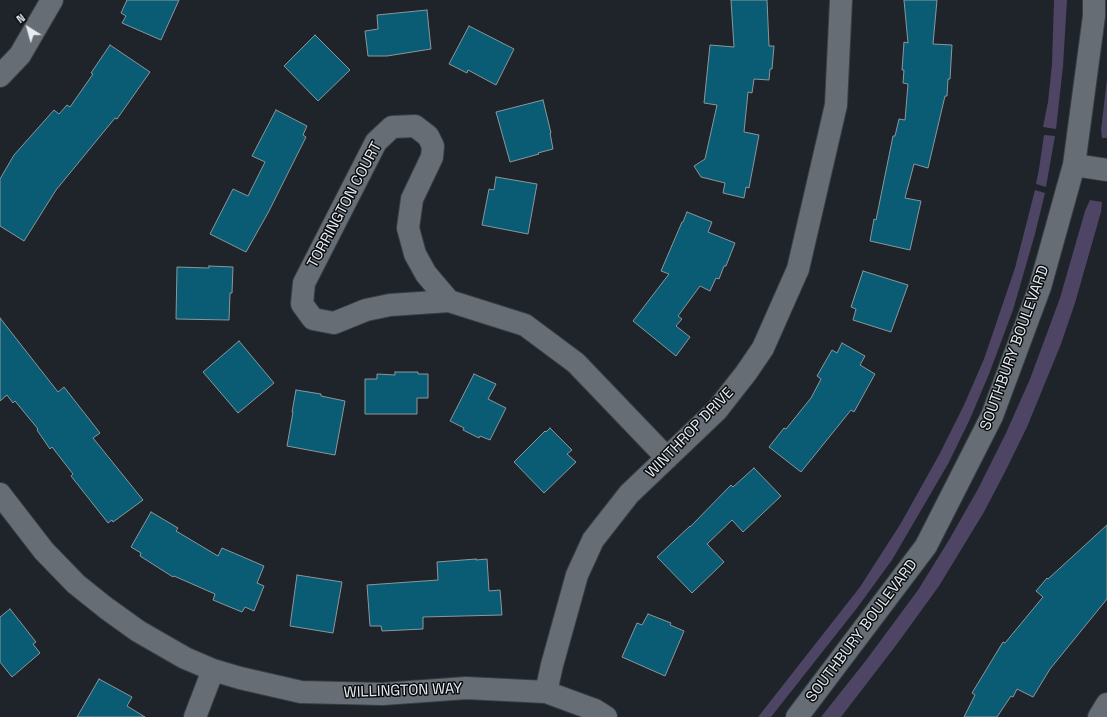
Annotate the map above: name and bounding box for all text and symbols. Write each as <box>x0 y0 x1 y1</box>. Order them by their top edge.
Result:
north arrow <box>8 8 48 48</box>
text: N <box>14 11 28 26</box>
street label: TORRINGTON COURT <box>304 139 386 271</box>
street label: SOUTHBURY BOULEVARD <box>977 263 1053 433</box>
street label: WINTHROP DRIVE <box>642 384 738 482</box>
street label: SOUTHBURY BOULEVARD <box>802 556 922 706</box>
street label: WILLINGTON WAY <box>343 680 463 702</box>

